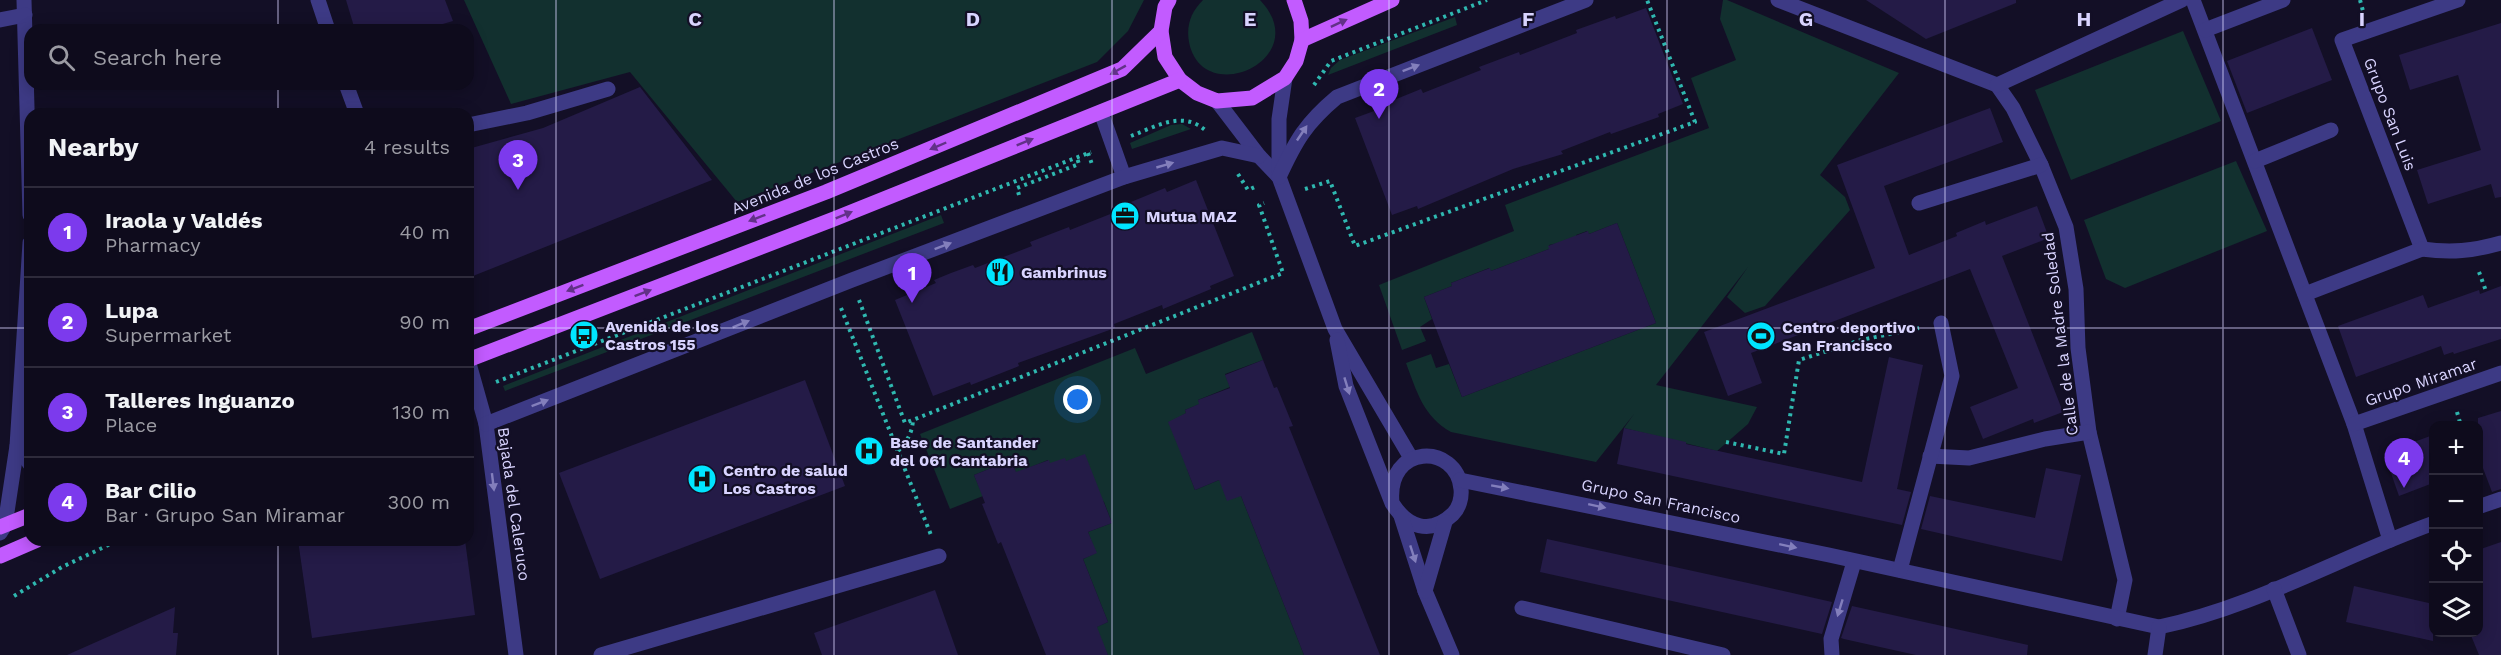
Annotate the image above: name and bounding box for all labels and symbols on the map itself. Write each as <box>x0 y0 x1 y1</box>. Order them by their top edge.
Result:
text: C <box>688 7 702 31</box>
text: D <box>966 7 980 31</box>
text: E <box>1244 7 1256 31</box>
text: F <box>1522 7 1534 31</box>
text: G <box>1799 7 1813 31</box>
text: H <box>2077 7 2091 31</box>
text: I <box>2359 7 2365 31</box>
one-way arrow <box>1330 19 1347 28</box>
street label: Grupo San Luis <box>2360 55 2420 173</box>
one-way arrow <box>1403 63 1421 73</box>
one-way arrow <box>1109 65 1126 75</box>
pin: 2 <box>1360 70 1398 119</box>
one-way arrow <box>1296 125 1308 141</box>
street label: Avenida de los Castros <box>729 134 901 218</box>
one-way arrow <box>1016 137 1034 147</box>
pin: 3 <box>498 140 538 190</box>
one-way arrow <box>929 142 947 151</box>
one-way arrow <box>1156 160 1174 169</box>
office icon: Mutua MAZ <box>1109 200 1141 232</box>
place label: Mutua MAZ <box>1146 207 1237 226</box>
one-way arrow <box>835 210 853 220</box>
one-way arrow <box>748 214 766 224</box>
street label: Calle de la Madre Soledad <box>2038 231 2082 437</box>
one-way arrow <box>934 241 952 250</box>
pin: 1 <box>892 254 932 303</box>
restaurant icon: Gambrinus <box>984 256 1016 288</box>
place label: Gambrinus <box>1021 263 1107 282</box>
one-way arrow <box>566 284 584 293</box>
one-way arrow <box>634 288 652 298</box>
place label: Avenida de los Castros 155 <box>605 317 719 354</box>
place label: Centro deportivo San Francisco <box>1782 318 1916 355</box>
bus stop icon: Avenida de los Castros 155 <box>568 319 600 351</box>
one-way arrow <box>733 319 751 329</box>
sports icon: Centro deportivo San Francisco <box>1745 320 1777 352</box>
street label: Grupo Miramar <box>2363 354 2480 410</box>
one-way arrow <box>1343 377 1352 395</box>
your location <box>1063 385 1092 414</box>
one-way arrow <box>532 397 550 407</box>
street label: Bajada del Caleruco <box>494 426 534 582</box>
place label: Base de Santander del 061 Cantabria <box>890 433 1038 470</box>
hospital icon: Base de Santander del 061 Cantabria <box>853 435 885 467</box>
pin: 4 <box>2384 438 2424 488</box>
place label: Centro de salud Los Castros <box>723 461 848 498</box>
hospital icon: Centro de salud Los Castros <box>686 463 718 495</box>
one-way arrow <box>489 472 498 491</box>
street label: Grupo San Francisco <box>1580 475 1742 527</box>
one-way arrow <box>1491 483 1510 492</box>
one-way arrow <box>1588 502 1607 512</box>
one-way arrow <box>1779 542 1798 551</box>
one-way arrow <box>1409 545 1418 563</box>
one-way arrow <box>1835 599 1844 617</box>

